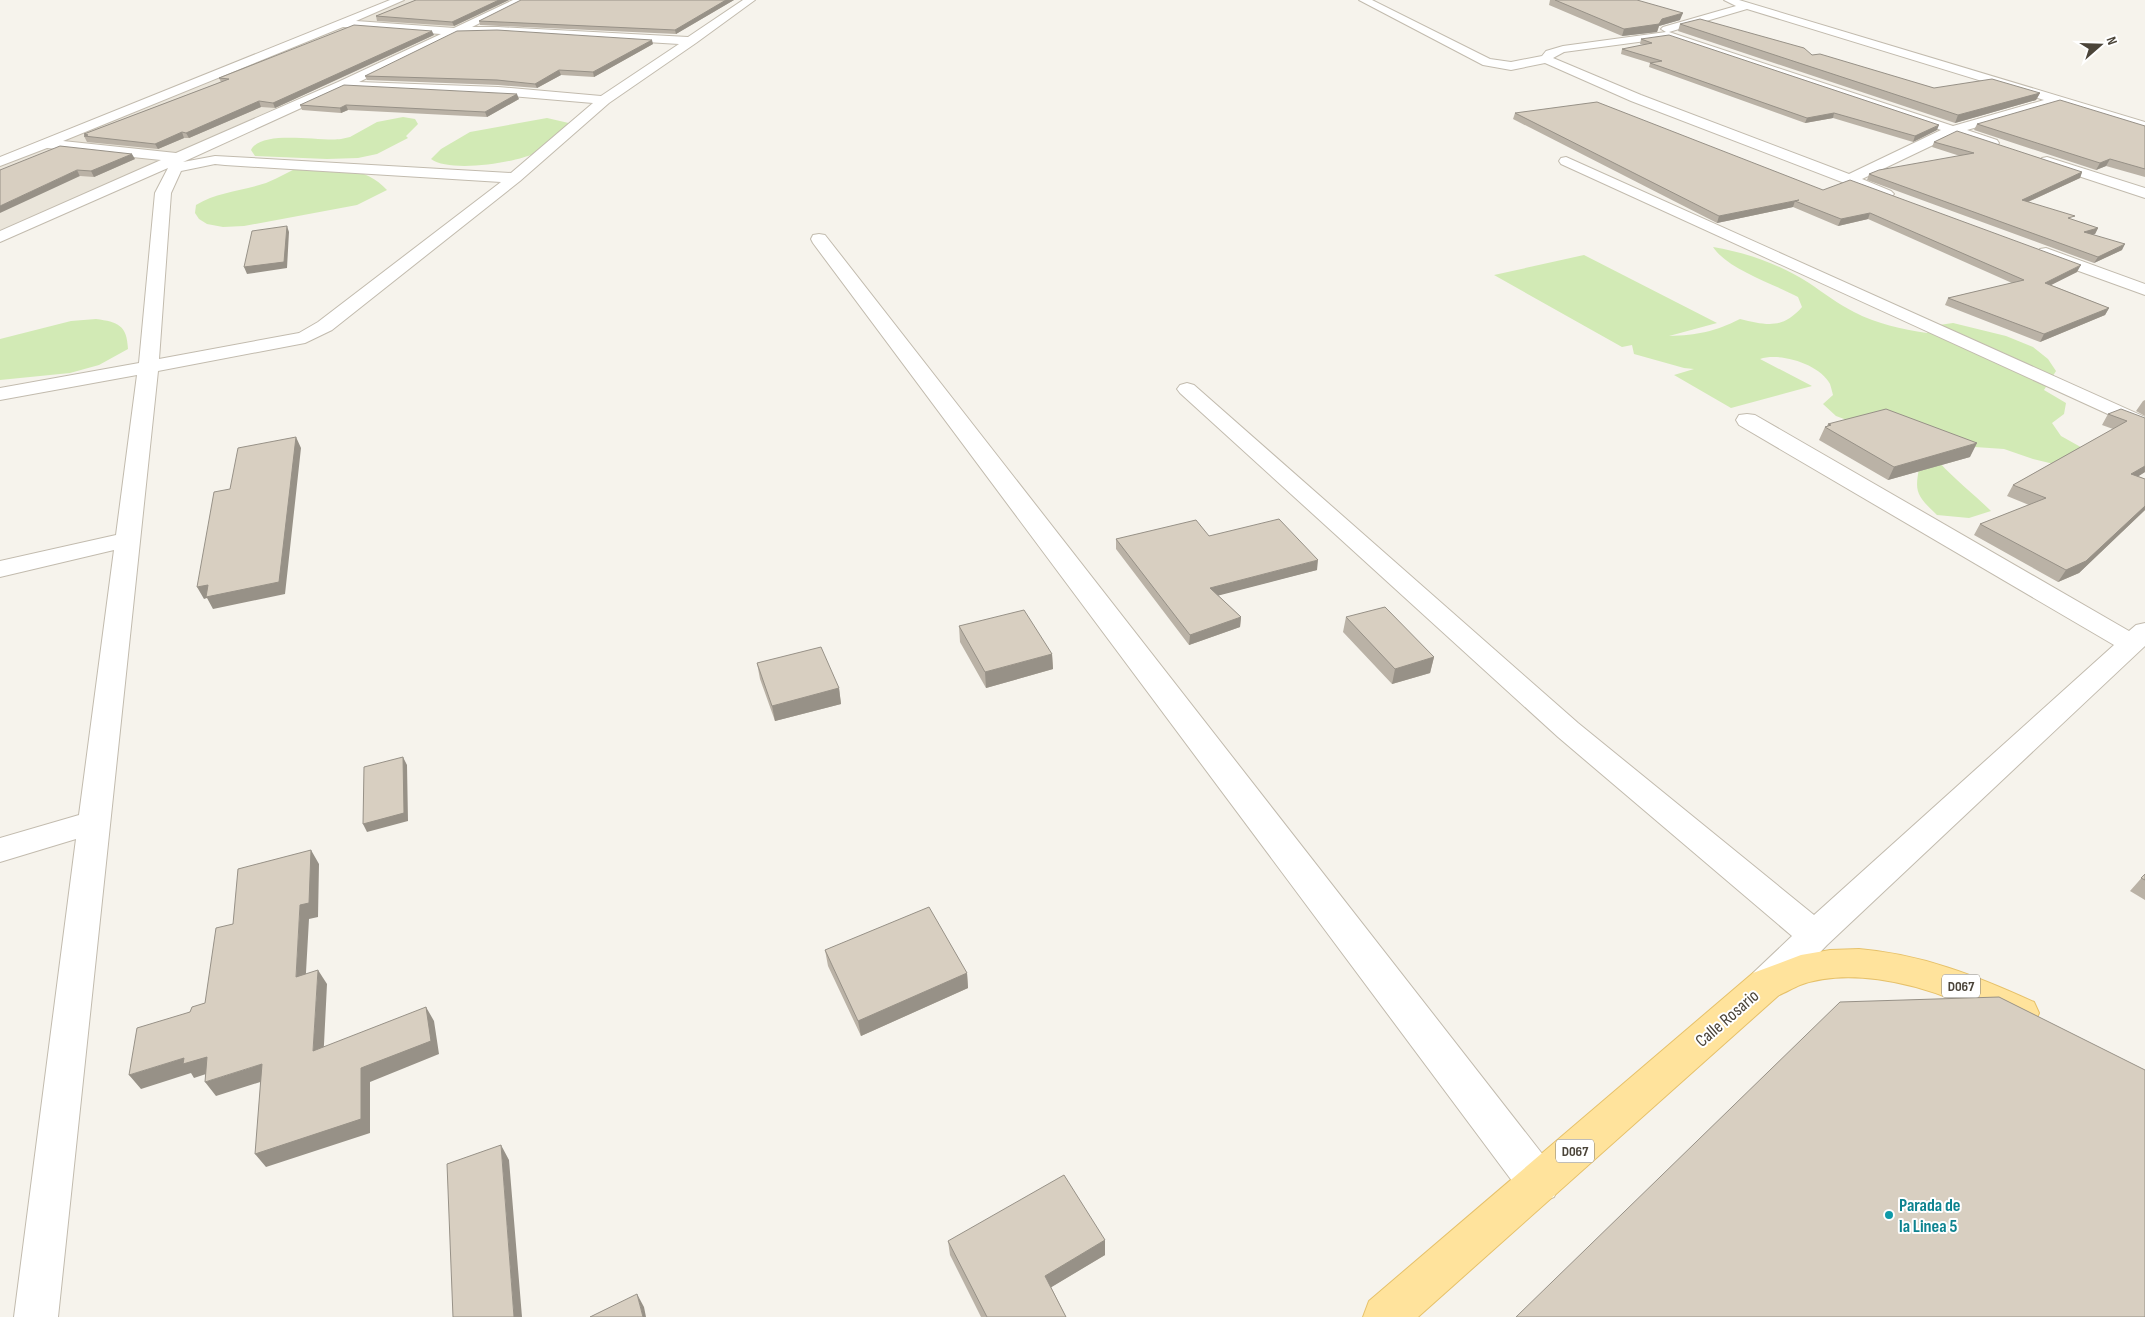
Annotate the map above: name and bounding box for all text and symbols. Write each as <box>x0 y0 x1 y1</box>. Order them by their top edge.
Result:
north arrow <box>2075 20 2125 70</box>
text: N <box>2102 34 2121 47</box>
road number: D067 <box>1942 974 1980 998</box>
street label: Calle Rosario <box>1691 985 1763 1052</box>
road number: D067 <box>1556 1140 1594 1162</box>
place label: Parada de la Linea 5 <box>1899 1195 1961 1237</box>
marker: Parada de la Linea 5 <box>1883 1209 1895 1221</box>

